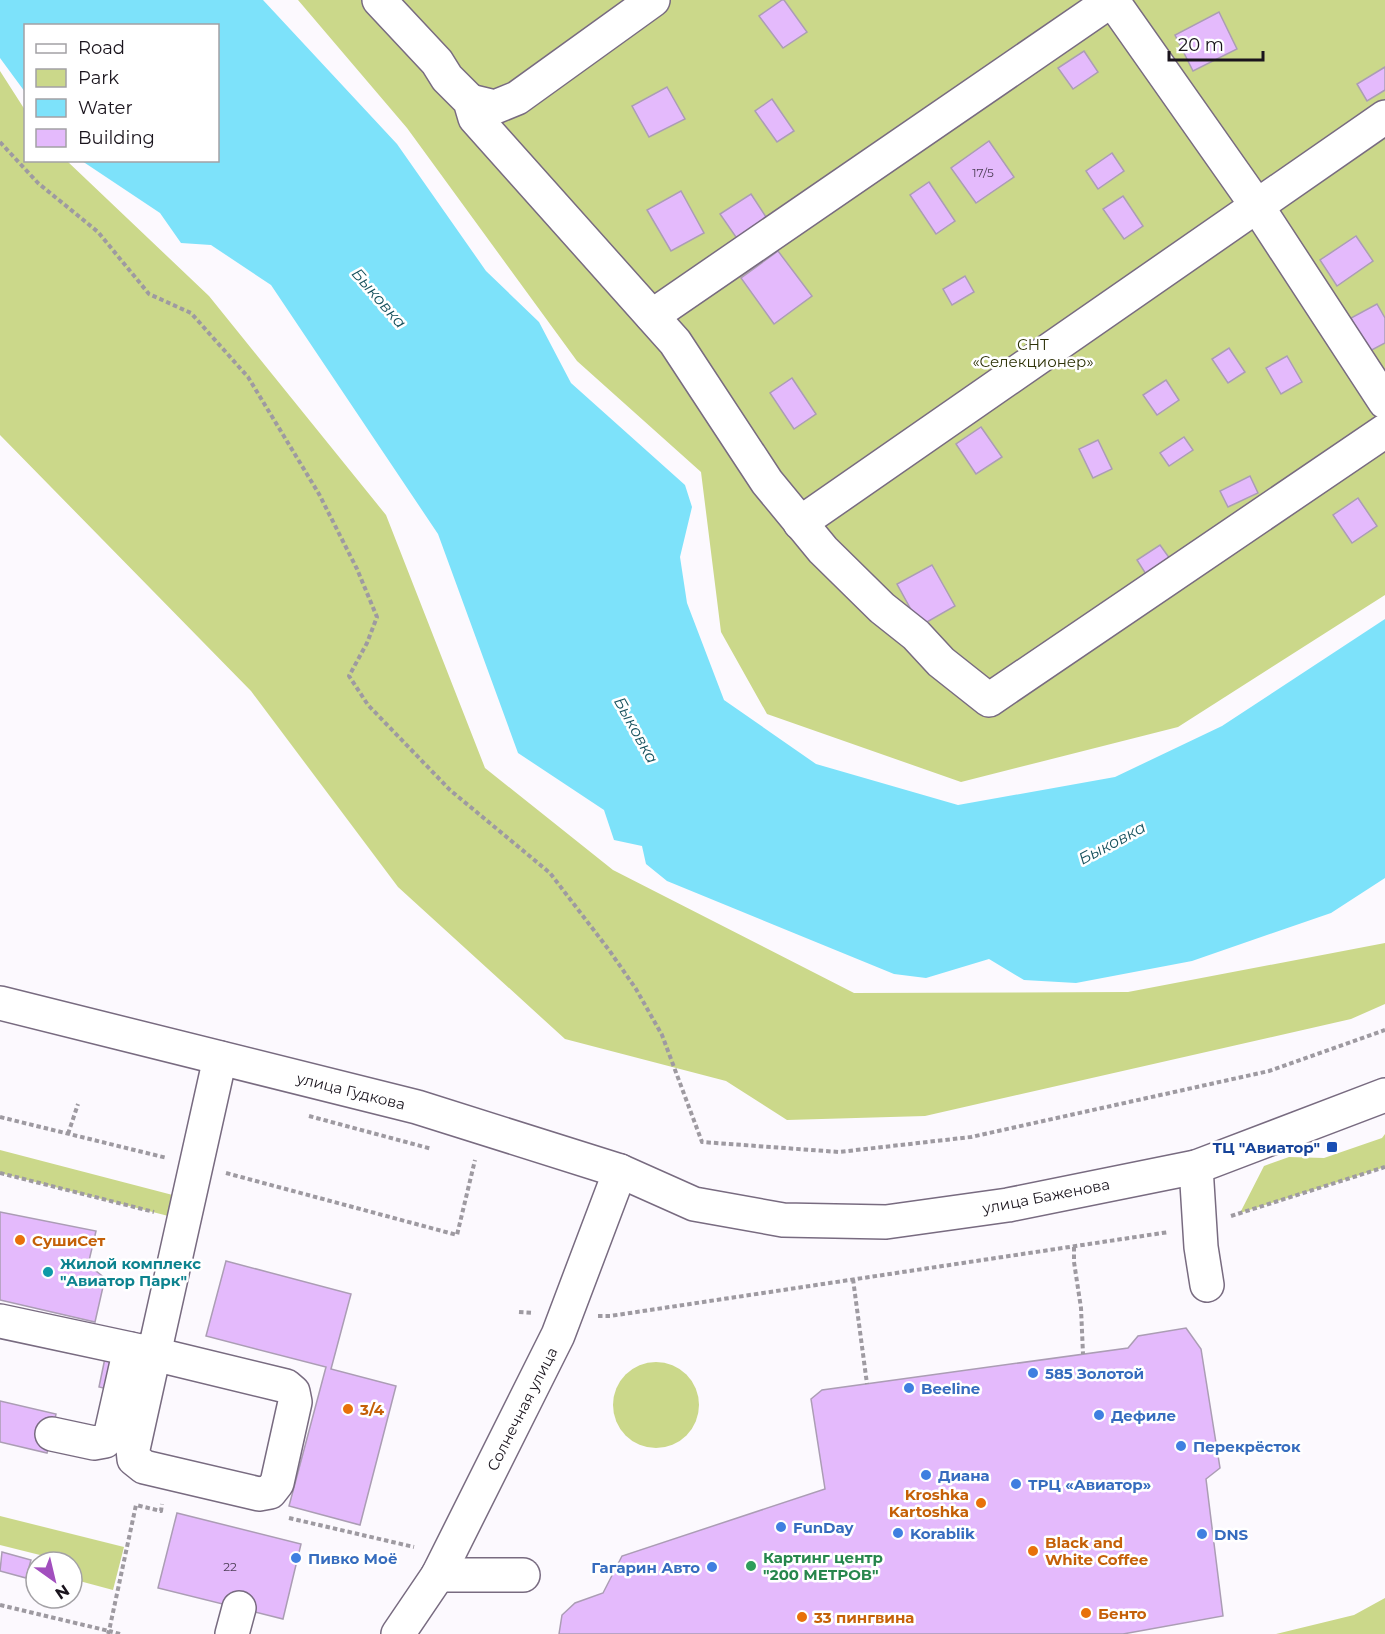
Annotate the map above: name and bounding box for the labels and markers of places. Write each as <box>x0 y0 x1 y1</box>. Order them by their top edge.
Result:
place label: ТЦ "Авиатор" <box>1212 1138 1320 1157</box>
marker: ТЦ "Авиатор" <box>1325 1140 1339 1154</box>
place label: СушиСет <box>32 1231 105 1250</box>
marker: СушиСет <box>13 1233 27 1247</box>
place label: Жилой комплекс "Авиатор Парк" <box>60 1254 201 1290</box>
marker: Жилой комплекс "Авиатор Парк" <box>41 1265 55 1279</box>
place label: 585 Золотой <box>1045 1364 1144 1383</box>
marker: 585 Золотой <box>1026 1366 1040 1380</box>
place label: Beeline <box>921 1379 980 1398</box>
marker: Beeline <box>902 1381 916 1395</box>
place label: 3/4 <box>359 1400 385 1419</box>
marker: 3/4 <box>341 1402 355 1416</box>
place label: Дефиле <box>1111 1406 1176 1425</box>
marker: Дефиле <box>1092 1408 1106 1422</box>
place label: Перекрёсток <box>1193 1437 1301 1456</box>
marker: Перекрёсток <box>1174 1439 1188 1453</box>
place label: Диана <box>938 1466 990 1485</box>
marker: Диана <box>919 1468 933 1482</box>
place label: ТРЦ «Авиатор» <box>1028 1475 1151 1494</box>
marker: ТРЦ «Авиатор» <box>1009 1477 1023 1491</box>
place label: Kroshka Kartoshka <box>889 1485 969 1521</box>
marker: Kroshka Kartoshka <box>974 1496 988 1510</box>
place label: FunDay <box>793 1518 855 1537</box>
marker: FunDay <box>774 1520 788 1534</box>
place label: Korablik <box>910 1524 975 1543</box>
place label: DNS <box>1214 1525 1249 1544</box>
marker: Korablik <box>891 1526 905 1540</box>
marker: DNS <box>1195 1527 1209 1541</box>
place label: Black and White Coffee <box>1045 1533 1148 1569</box>
marker: Black and White Coffee <box>1026 1544 1040 1558</box>
place label: Картинг центр "200 МЕТРОВ" <box>763 1548 883 1584</box>
place label: Пивко Моё <box>308 1549 398 1568</box>
marker: Пивко Моё <box>289 1551 303 1565</box>
place label: Гагарин Авто <box>591 1558 700 1577</box>
marker: Картинг центр "200 МЕТРОВ" <box>744 1559 758 1573</box>
marker: Гагарин Авто <box>705 1560 719 1574</box>
place label: Бенто <box>1098 1604 1147 1623</box>
marker: Бенто <box>1079 1606 1093 1620</box>
place label: 33 пингвина <box>813 1608 914 1627</box>
marker: 33 пингвина <box>795 1610 809 1624</box>

